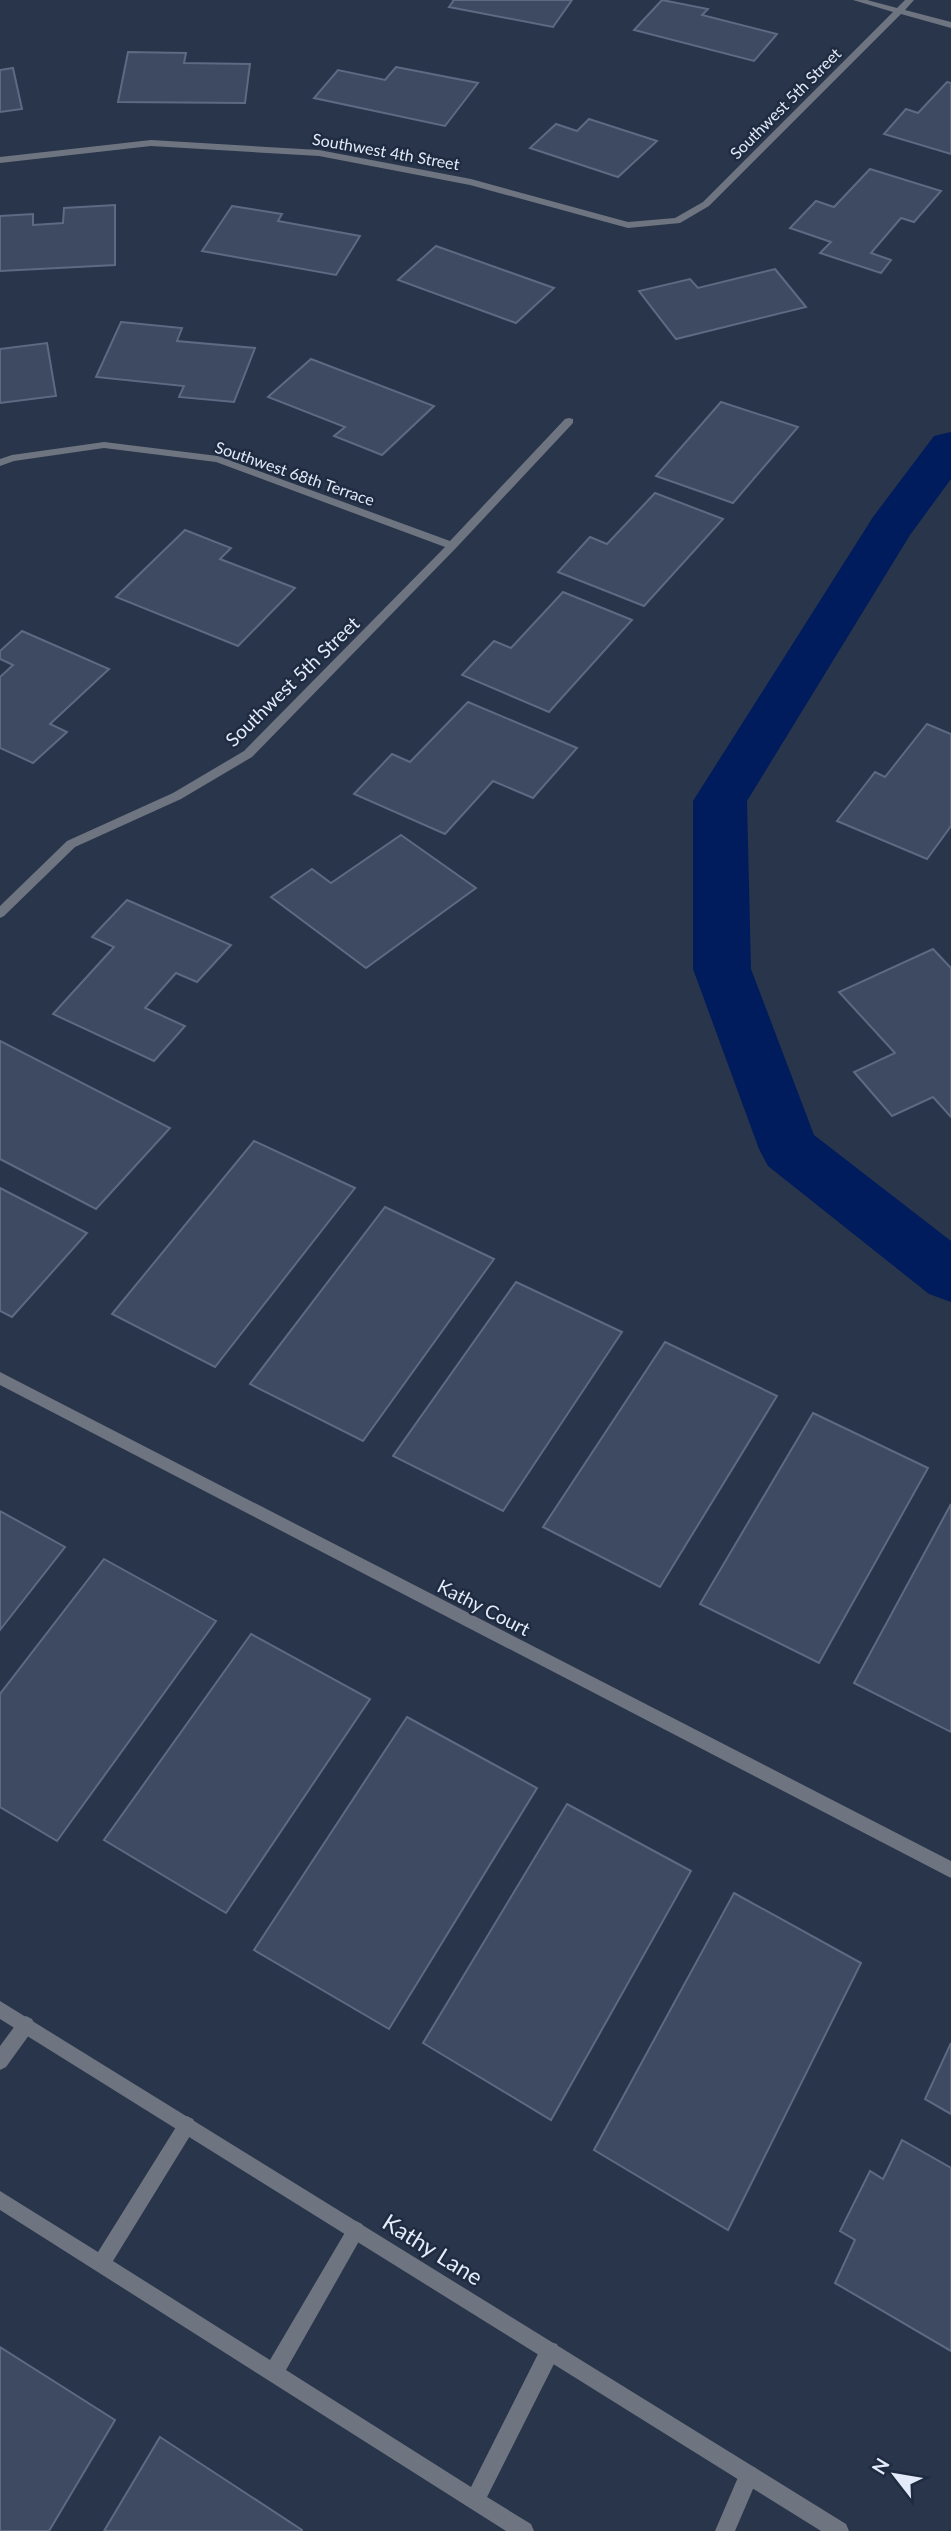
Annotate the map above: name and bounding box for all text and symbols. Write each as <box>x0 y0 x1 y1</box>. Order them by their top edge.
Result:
street label: Southwest 5th Street <box>726 43 845 162</box>
street label: Southwest 4th Street <box>311 129 461 173</box>
street label: Southwest 68th Terrace <box>213 437 377 509</box>
street label: Southwest 5th Street <box>220 611 364 751</box>
street label: Kathy Court <box>434 1574 534 1640</box>
street label: Kathy Lane <box>378 2207 488 2291</box>
north arrow <box>860 2440 930 2510</box>
text: N <box>866 2454 894 2478</box>

